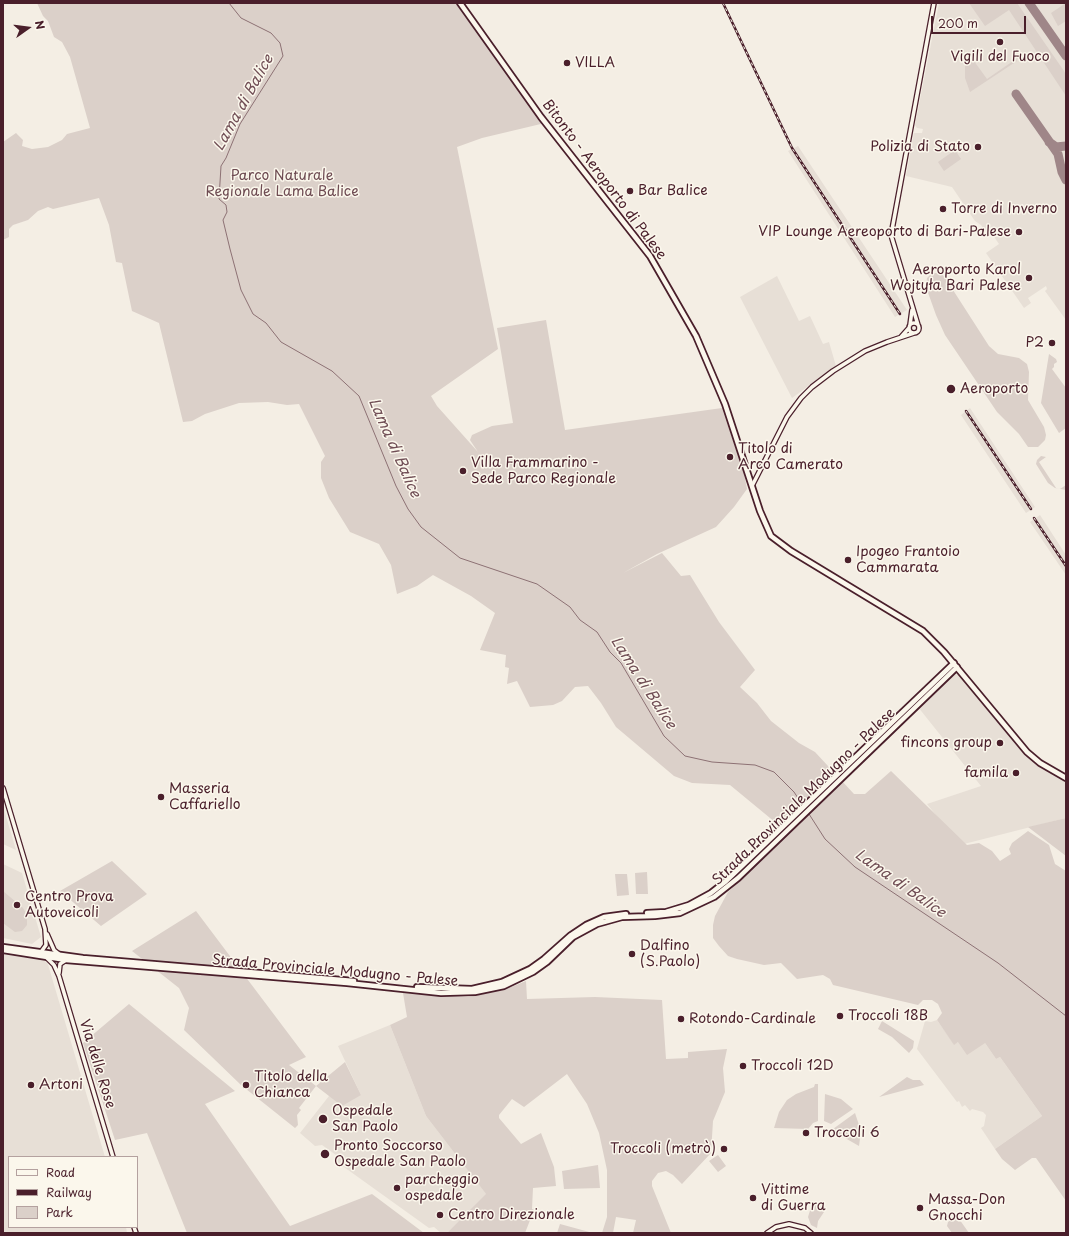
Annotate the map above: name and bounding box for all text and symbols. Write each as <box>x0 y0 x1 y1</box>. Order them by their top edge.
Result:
north arrow <box>8 8 48 48</box>
scale bar <box>933 8 1028 34</box>
text: 200 m <box>938 14 978 32</box>
text: N <box>31 19 49 31</box>
marker: Vigili del Fuoco <box>995 37 1005 47</box>
place label: Vigili del Fuoco <box>950 49 1050 65</box>
water label: Lama di Balice <box>210 52 278 154</box>
place label: VILLA <box>575 55 615 71</box>
marker: VILLA <box>562 58 572 68</box>
street label: Bitonto - Aeroporto di Palese <box>538 97 670 263</box>
place label: Polizia di Stato <box>870 139 970 155</box>
marker: Polizia di Stato <box>973 142 983 152</box>
park label: Parco Naturale Regionale Lama Balice <box>205 168 359 200</box>
place label: Bar Balice <box>638 183 708 199</box>
marker: Bar Balice <box>625 186 635 196</box>
place label: Torre di Inverno <box>951 201 1057 217</box>
marker: Torre di Inverno <box>938 204 948 214</box>
place label: VIP Lounge Aereoporto di Bari-Palese <box>758 224 1011 240</box>
marker: VIP Lounge Aereoporto di Bari-Palese <box>1014 227 1024 237</box>
place label: Aeroporto Karol Wojtyła Bari Palese <box>890 262 1021 294</box>
marker: Aeroporto Karol Wojtyła Bari Palese <box>1024 273 1034 283</box>
place label: P2 <box>1025 335 1044 351</box>
marker: P2 <box>1047 338 1057 348</box>
place label: Aeroporto <box>960 381 1028 397</box>
marker: Aeroporto <box>945 383 957 395</box>
water label: Lama di Balice <box>364 396 424 500</box>
place label: Titolo di Arco Camerato <box>738 441 843 474</box>
marker: Titolo di Arco Camerato <box>725 452 735 462</box>
place label: Villa Frammarino - Sede Parco Regionale <box>471 455 616 488</box>
marker: Villa Frammarino - Sede Parco Regionale <box>458 466 468 476</box>
place label: Ipogeo Frantoio Cammarata <box>856 544 960 576</box>
marker: Ipogeo Frantoio Cammarata <box>843 555 853 565</box>
water label: Lama di Balice <box>606 633 680 733</box>
street label: Strada Provinciale Modugno - Palese <box>709 705 899 889</box>
place label: fincons group <box>901 735 992 751</box>
marker: fincons group <box>995 738 1005 748</box>
place label: famila <box>964 765 1008 781</box>
marker: famila <box>1011 768 1021 778</box>
place label: Masseria Caffariello <box>169 781 240 814</box>
marker: Masseria Caffariello <box>156 792 166 802</box>
water label: Lama di Balice <box>851 846 949 922</box>
place label: Centro Prova Autoveicoli <box>25 889 114 922</box>
marker: Centro Prova Autoveicoli <box>12 900 22 910</box>
place label: Dalfino (S.Paolo) <box>640 938 700 970</box>
marker: Dalfino (S.Paolo) <box>627 949 637 959</box>
street label: Strada Provinciale Modugno - Palese <box>211 952 459 990</box>
place label: Troccoli 18B <box>848 1008 928 1024</box>
place label: Rotondo-Cardinale <box>689 1011 816 1027</box>
marker: Troccoli 18B <box>835 1011 845 1021</box>
marker: Rotondo-Cardinale <box>676 1014 686 1024</box>
street label: Via delle Rose <box>75 1017 119 1111</box>
place label: Troccoli 12D <box>751 1058 834 1074</box>
marker: Troccoli 12D <box>738 1061 748 1071</box>
place label: Titolo della Chianca <box>254 1069 328 1102</box>
place label: Artoni <box>39 1077 83 1093</box>
marker: Artoni <box>26 1080 36 1090</box>
marker: Titolo della Chianca <box>241 1080 251 1090</box>
place label: Ospedale San Paolo <box>332 1103 398 1136</box>
marker: Ospedale San Paolo <box>317 1113 329 1125</box>
place label: Troccoli 6 <box>814 1125 879 1141</box>
marker: Troccoli 6 <box>801 1128 811 1138</box>
place label: Pronto Soccorso Ospedale San Paolo <box>334 1138 466 1170</box>
place label: Troccoli (metrò) <box>610 1141 716 1157</box>
marker: Troccoli (metrò) <box>719 1144 729 1154</box>
marker: Pronto Soccorso Ospedale San Paolo <box>319 1148 331 1160</box>
legend <box>8 1156 138 1228</box>
text: Road <box>46 1163 75 1181</box>
place label: parcheggio ospedale <box>405 1172 479 1204</box>
place label: Vittime di Guerra <box>761 1182 825 1214</box>
text: Railway <box>46 1183 92 1201</box>
marker: parcheggio ospedale <box>392 1183 402 1193</box>
place label: Massa-Don Gnocchi <box>928 1192 1006 1224</box>
marker: Vittime di Guerra <box>748 1193 758 1203</box>
text: Park <box>46 1203 73 1221</box>
marker: Massa-Don Gnocchi <box>915 1203 925 1213</box>
place label: Centro Direzionale <box>448 1207 575 1223</box>
marker: Centro Direzionale <box>435 1210 445 1220</box>

